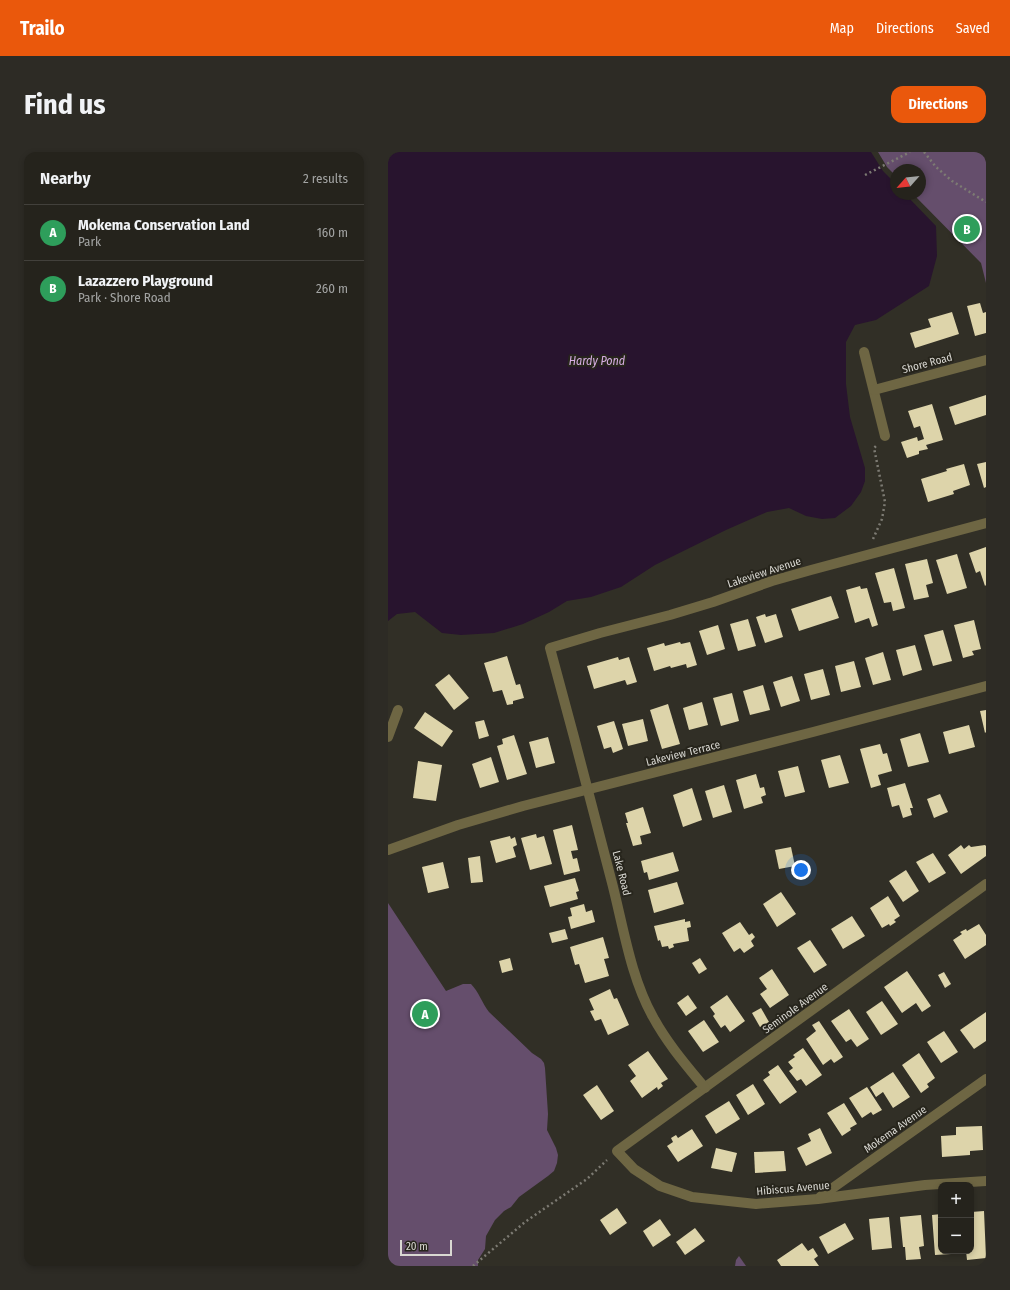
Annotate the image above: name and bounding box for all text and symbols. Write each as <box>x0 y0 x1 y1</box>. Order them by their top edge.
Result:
text: Trailo <box>20 17 65 40</box>
text: Map <box>830 20 854 37</box>
text: Directions <box>876 20 934 37</box>
text: Saved <box>956 20 990 37</box>
button: Directions <box>891 86 986 123</box>
text: Find us <box>24 88 106 121</box>
north arrow <box>890 164 926 200</box>
text: Nearby <box>40 168 91 189</box>
text: 2 results <box>303 171 348 186</box>
pin: B <box>954 214 980 244</box>
text: Mokema Conservation Land <box>78 216 250 234</box>
text: A <box>49 225 57 240</box>
text: 160 m <box>317 225 348 240</box>
text: Park <box>78 234 101 249</box>
text: Lazazzero Playground <box>78 272 213 290</box>
text: B <box>49 281 57 296</box>
text: 260 m <box>316 281 348 296</box>
text: Park · Shore Road <box>78 290 171 305</box>
street label: Shore Road <box>901 351 954 376</box>
water label: Hardy Pond <box>569 354 626 368</box>
street label: Lakeview Avenue <box>726 554 803 590</box>
street label: Lakeview Terrace <box>645 738 722 769</box>
street label: Lake Road <box>610 849 633 897</box>
your location <box>791 860 811 880</box>
street label: Seminole Avenue <box>760 980 831 1036</box>
pin: A <box>412 999 438 1029</box>
street label: Mokema Avenue <box>861 1103 929 1156</box>
street label: Hibiscus Avenue <box>756 1179 830 1198</box>
map controls <box>938 1182 974 1254</box>
button: + <box>938 1182 974 1218</box>
button: − <box>938 1218 974 1254</box>
scale bar <box>400 1238 452 1257</box>
text: 20 m <box>406 1240 428 1253</box>

